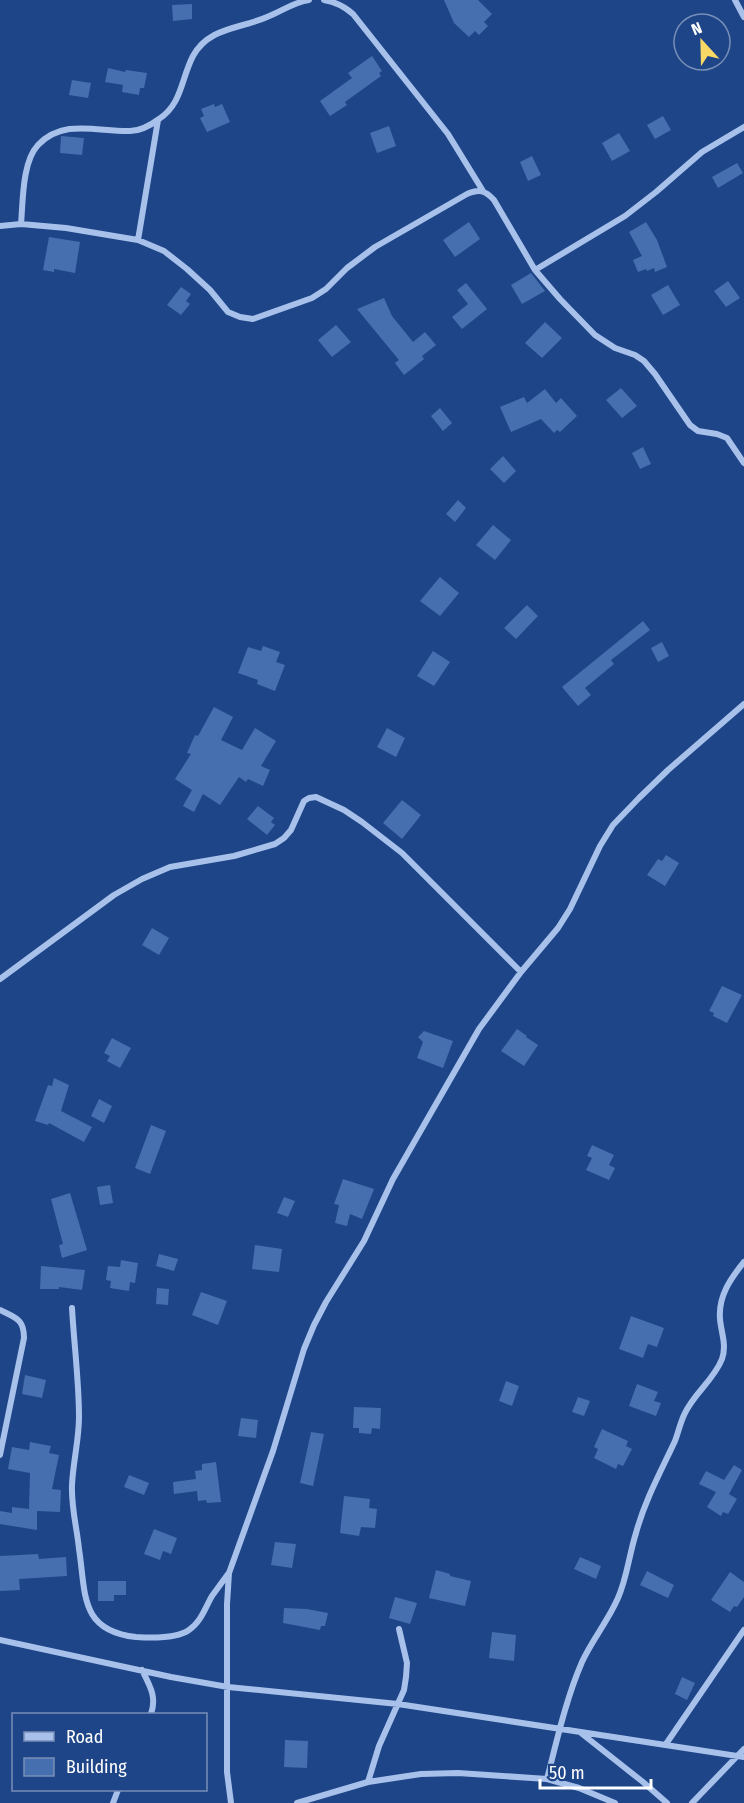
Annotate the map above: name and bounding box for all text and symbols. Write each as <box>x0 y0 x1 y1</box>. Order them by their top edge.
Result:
north arrow <box>672 12 732 72</box>
text: N <box>689 18 705 39</box>
legend <box>12 1713 207 1791</box>
text: Road <box>66 1726 103 1748</box>
scale bar <box>540 1752 651 1790</box>
text: Building <box>66 1756 127 1778</box>
text: 50 m <box>549 1762 585 1784</box>

